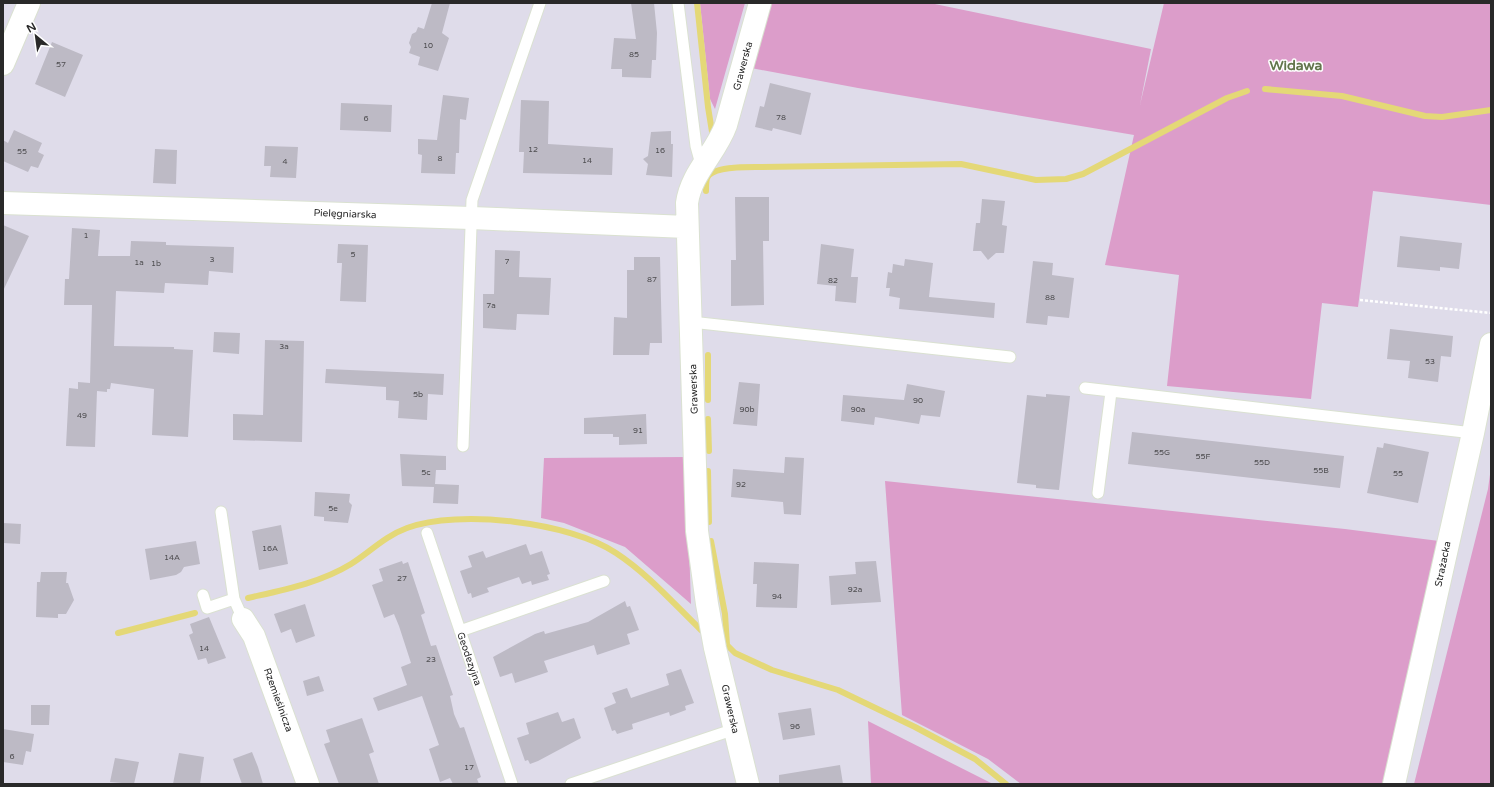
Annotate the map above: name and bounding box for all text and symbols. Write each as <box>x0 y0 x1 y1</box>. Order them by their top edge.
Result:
north arrow <box>16 16 56 56</box>
text: N <box>24 20 38 36</box>
street label: Grawerska <box>731 40 755 92</box>
house number: 10 <box>423 41 433 50</box>
house number: 85 <box>629 50 639 59</box>
district label: Widawa <box>1270 57 1323 74</box>
house number: 57 <box>56 60 66 69</box>
house number: 78 <box>776 113 786 122</box>
house number: 6 <box>363 114 369 123</box>
house number: 12 <box>528 145 538 154</box>
house number: 16 <box>655 146 665 155</box>
house number: 55 <box>17 147 27 156</box>
house number: 8 <box>437 154 443 163</box>
house number: 14 <box>582 156 592 165</box>
house number: 4 <box>282 157 288 166</box>
street label: Pielęgniarska <box>313 207 377 221</box>
house number: 1 <box>83 231 89 240</box>
house number: 5 <box>350 250 356 259</box>
house number: 3 <box>209 255 215 264</box>
house number: 7 <box>504 257 510 266</box>
house number: 1a <box>134 258 144 267</box>
house number: 1b <box>151 259 161 268</box>
house number: 87 <box>647 275 657 284</box>
house number: 82 <box>828 276 838 285</box>
house number: 88 <box>1045 293 1055 302</box>
house number: 7a <box>486 301 496 310</box>
house number: 3a <box>279 342 289 351</box>
house number: 53 <box>1425 357 1435 366</box>
street label: Grawerska <box>687 364 701 414</box>
house number: 5b <box>413 390 423 399</box>
house number: 90 <box>913 396 923 405</box>
house number: 90b <box>739 405 755 414</box>
house number: 90a <box>851 405 865 414</box>
house number: 49 <box>77 411 87 420</box>
house number: 91 <box>633 426 643 435</box>
house number: 55G <box>1154 448 1170 457</box>
house number: 55F <box>1196 452 1211 461</box>
house number: 55D <box>1254 458 1270 467</box>
house number: 55B <box>1313 466 1329 475</box>
house number: 5c <box>421 468 431 477</box>
house number: 55 <box>1393 469 1403 478</box>
house number: 92 <box>736 480 746 489</box>
house number: 5e <box>328 504 338 513</box>
street label: Strażacka <box>1432 540 1454 588</box>
house number: 16A <box>262 544 278 553</box>
house number: 14A <box>164 553 180 562</box>
house number: 27 <box>397 574 407 583</box>
house number: 92a <box>848 585 862 594</box>
house number: 94 <box>772 592 782 601</box>
street label: Geodezyjna <box>454 631 484 687</box>
house number: 14 <box>199 644 209 653</box>
house number: 23 <box>426 655 436 664</box>
street label: Rzemieślnicza <box>261 667 295 733</box>
street label: Grawerska <box>719 683 741 735</box>
house number: 96 <box>790 722 800 731</box>
house number: 6 <box>9 752 15 761</box>
house number: 17 <box>464 763 474 772</box>

